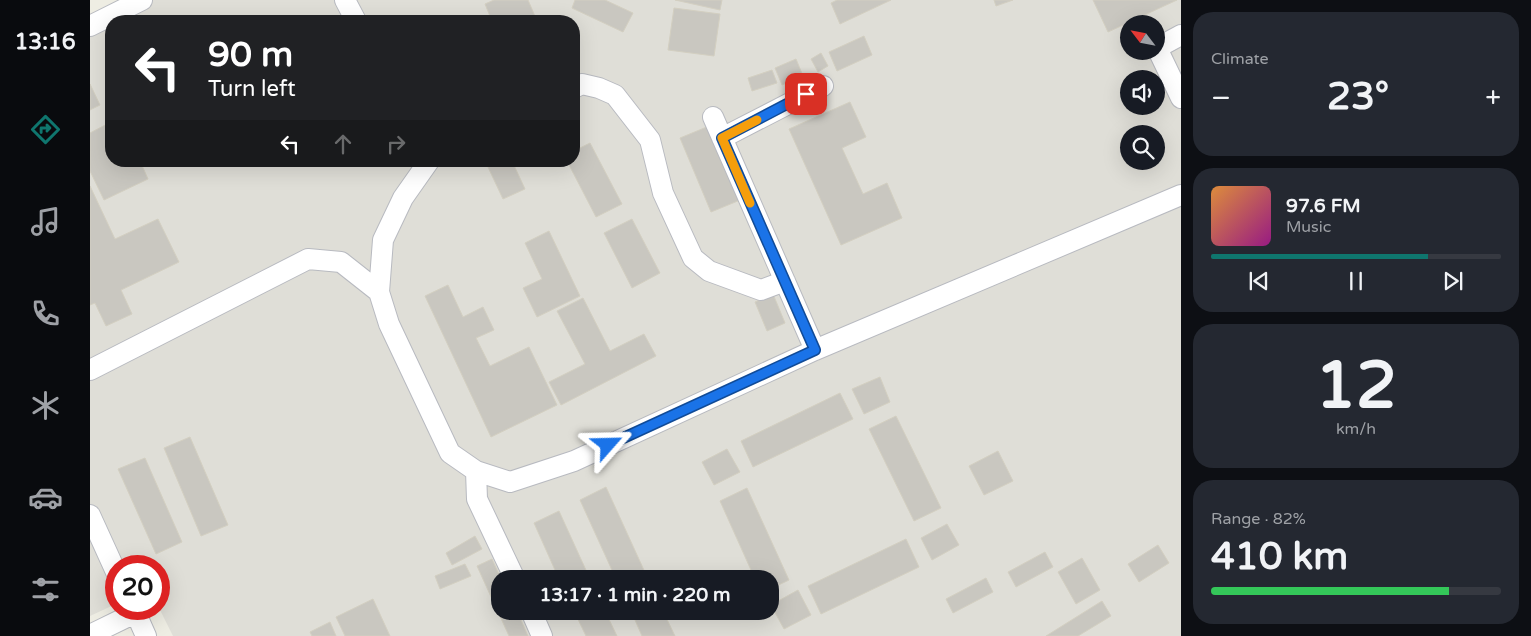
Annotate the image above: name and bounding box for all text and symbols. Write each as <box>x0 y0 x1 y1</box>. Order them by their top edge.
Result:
north arrow <box>1120 15 1165 60</box>
map controls <box>1120 15 1165 170</box>
text: 13:16 <box>15 29 75 55</box>
text: 90 m <box>208 34 293 76</box>
icon: left <box>125 35 190 100</box>
text: Climate <box>1211 49 1269 69</box>
button: sound <box>1120 70 1165 115</box>
pin <box>785 73 827 115</box>
text: 23° <box>1327 74 1389 120</box>
text: Turn left <box>208 76 296 102</box>
icon: arrive <box>792 80 820 108</box>
text: − <box>1211 81 1231 115</box>
text: + <box>1485 81 1501 115</box>
icon: directions <box>28 112 63 147</box>
button: search <box>1120 125 1165 170</box>
icon: left <box>276 130 304 158</box>
icon: ahead <box>329 130 357 158</box>
icon: right <box>382 130 410 158</box>
text: 97.6 FM <box>1286 195 1361 217</box>
icon: music <box>28 204 63 239</box>
text: Music <box>1286 217 1331 237</box>
icon: previous <box>1245 267 1273 295</box>
icon: pause <box>1342 267 1370 295</box>
icon: next <box>1439 267 1467 295</box>
icon: phone <box>28 296 63 331</box>
text: 12 <box>1315 347 1397 426</box>
icon: climate <box>28 388 63 423</box>
position arrow <box>581 418 633 470</box>
text: km/h <box>1336 419 1376 439</box>
icon: car <box>28 480 63 515</box>
text: Range · 82% <box>1211 509 1306 529</box>
text: 410 km <box>1211 534 1348 580</box>
speed limit sign: 20 <box>105 555 170 620</box>
icon: filters <box>28 572 63 607</box>
text: 13:17 · 1 min · 220 m <box>539 584 731 606</box>

